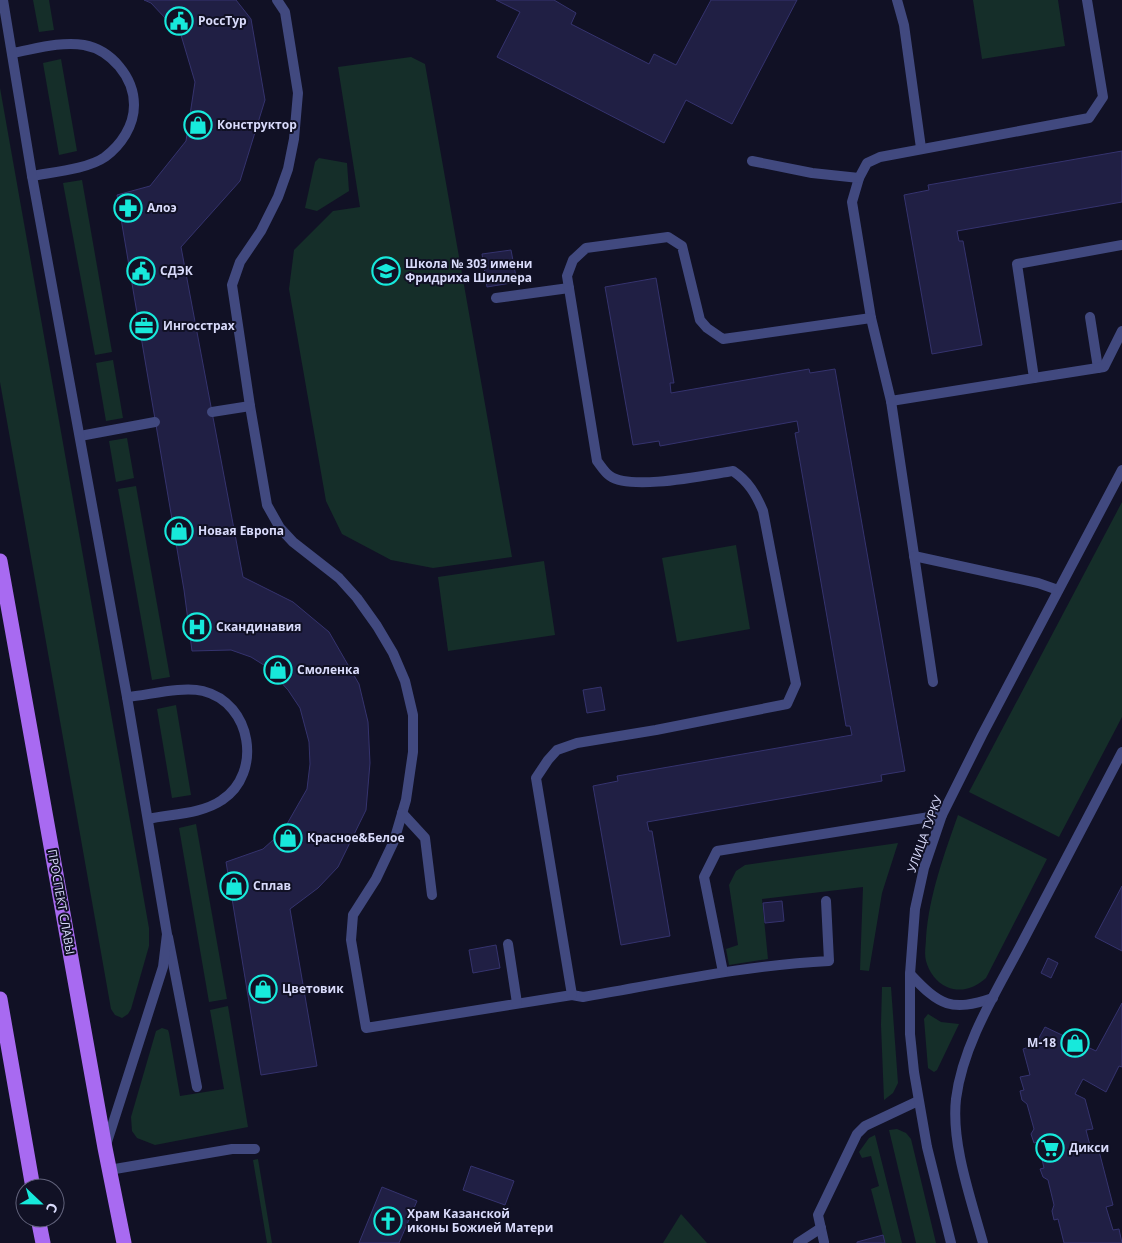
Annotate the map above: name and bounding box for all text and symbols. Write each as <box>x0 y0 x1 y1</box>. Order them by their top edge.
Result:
public building icon: РоссТур <box>164 6 194 36</box>
place label: РоссТур <box>198 12 247 29</box>
shop icon: Конструктор <box>183 110 213 140</box>
place label: Конструктор <box>217 116 297 133</box>
pharmacy icon: Алоэ <box>113 193 143 223</box>
place label: Алоэ <box>147 199 177 216</box>
place label: Школа № 303 имени Фридриха Шиллера <box>405 255 533 286</box>
public building icon: СДЭК <box>126 256 156 286</box>
school or university icon: Школа № 303 имени Фридриха Шиллера <box>371 256 401 286</box>
place label: СДЭК <box>160 262 194 279</box>
office icon: Ингосстрах <box>129 311 159 341</box>
place label: Ингосстрах <box>163 317 235 334</box>
shop icon: Новая Европа <box>164 516 194 546</box>
place label: Новая Европа <box>198 522 284 539</box>
hospital icon: Скандинавия <box>182 612 212 642</box>
place label: Скандинавия <box>216 618 301 635</box>
shop icon: Смоленка <box>263 655 293 685</box>
place label: Смоленка <box>297 661 360 678</box>
street label: УЛИЦА ТУРКУ <box>903 793 946 875</box>
shop icon: Красное&Белое <box>273 823 303 853</box>
place label: Красное&Белое <box>307 829 405 846</box>
street label: ПРОСПЕКТ СЛАВЫ <box>44 848 79 956</box>
shop icon: Сплав <box>219 871 249 901</box>
place label: Сплав <box>253 877 291 894</box>
shop icon: Цветовик <box>248 974 278 1004</box>
place label: Цветовик <box>282 980 344 997</box>
shop icon: M-18 <box>1060 1028 1090 1058</box>
place label: M-18 <box>1027 1034 1056 1051</box>
supermarket icon: Дикси <box>1035 1133 1065 1163</box>
place label: Дикси <box>1069 1139 1109 1156</box>
north arrow <box>15 1178 65 1228</box>
text: С <box>42 1200 63 1216</box>
place label: Храм Казанской иконы Божией Матери <box>407 1205 553 1236</box>
church icon: Храм Казанской иконы Божией Матери <box>373 1206 403 1236</box>

